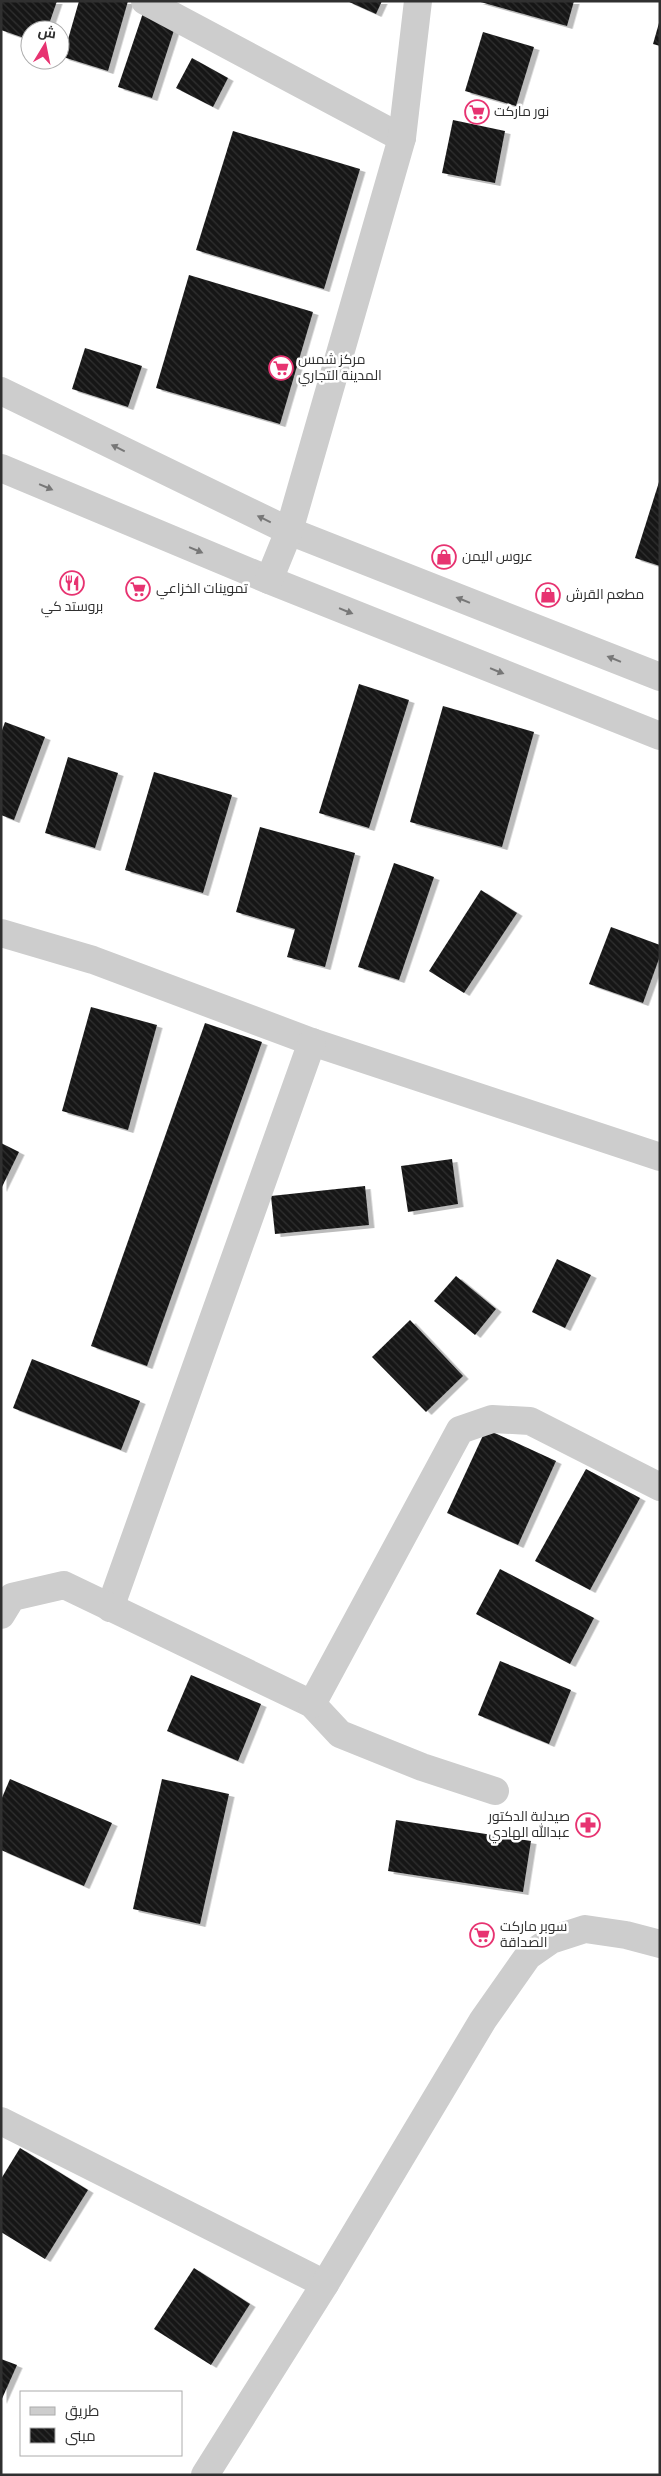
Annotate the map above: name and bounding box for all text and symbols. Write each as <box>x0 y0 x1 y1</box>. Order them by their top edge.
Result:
north arrow <box>20 20 70 70</box>
text: ش <box>36 22 58 45</box>
supermarket icon: نور ماركت <box>464 99 490 125</box>
place label: نور ماركت <box>494 102 549 122</box>
place label: مركز شمس المدينة التجاري <box>298 350 382 387</box>
supermarket icon: مركز شمس المدينة التجاري <box>268 355 294 381</box>
one-way arrow <box>111 444 125 452</box>
one-way arrow <box>39 483 54 491</box>
one-way arrow <box>257 515 271 523</box>
shop icon: عروس اليمن <box>431 544 457 570</box>
one-way arrow <box>189 546 203 554</box>
place label: عروس اليمن <box>462 547 533 567</box>
restaurant icon: بروستد كي <box>59 570 85 596</box>
supermarket icon: تموينات الخزاعي <box>125 576 151 602</box>
place label: تموينات الخزاعي <box>156 579 248 600</box>
shop icon: مطعم القرش <box>535 582 561 608</box>
place label: مطعم القرش <box>566 585 644 605</box>
one-way arrow <box>455 596 470 604</box>
place label: بروستد كي <box>41 597 103 618</box>
one-way arrow <box>339 608 354 615</box>
one-way arrow <box>607 655 622 663</box>
one-way arrow <box>490 668 505 676</box>
place label: صيدلية الدكتور عبدالله الهادي <box>487 1807 570 1844</box>
pharmacy icon: صيدلية الدكتور عبدالله الهادي <box>575 1812 601 1838</box>
place label: سوبر ماركت الصداقة <box>500 1917 567 1953</box>
supermarket icon: سوبر ماركت الصداقة <box>469 1922 495 1948</box>
legend <box>20 2391 182 2456</box>
text: طريق <box>65 2401 99 2422</box>
text: مبنى <box>65 2426 96 2447</box>

